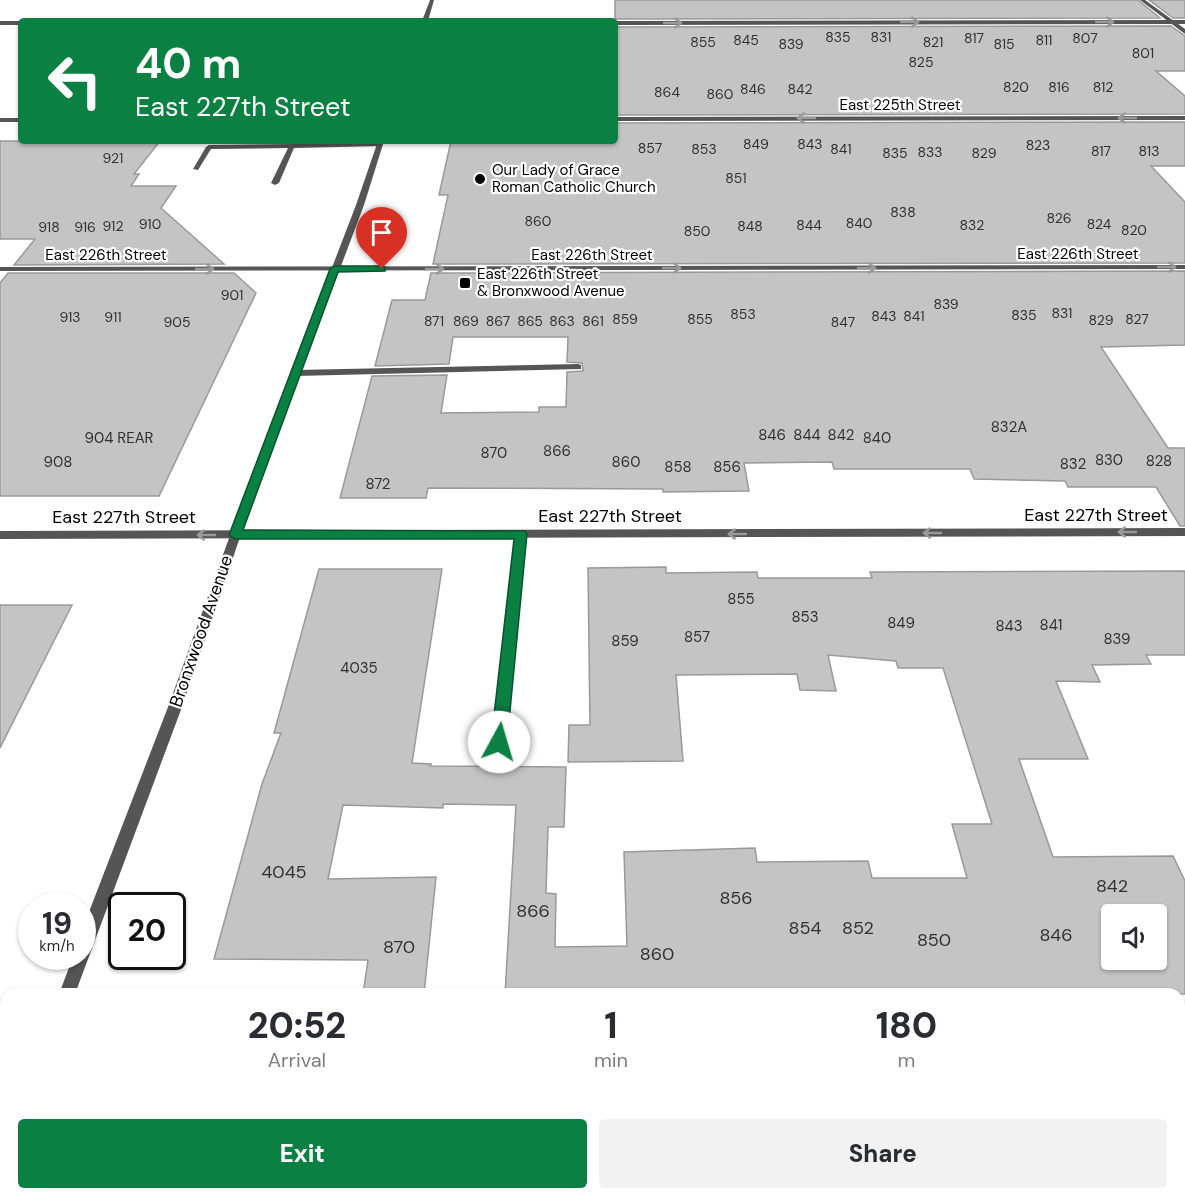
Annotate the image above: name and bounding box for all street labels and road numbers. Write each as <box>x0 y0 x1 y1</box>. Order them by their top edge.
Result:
street label: East 225th Street <box>839 95 961 115</box>
street label: East 226th Street <box>1017 244 1139 264</box>
street label: East 226th Street <box>45 245 167 265</box>
street label: East 226th Street <box>531 245 653 265</box>
street label: East 227th Street <box>1024 503 1168 527</box>
street label: East 227th Street <box>538 504 682 528</box>
street label: East 227th Street <box>52 505 196 529</box>
street label: Bronxwood Avenue <box>164 552 238 710</box>

